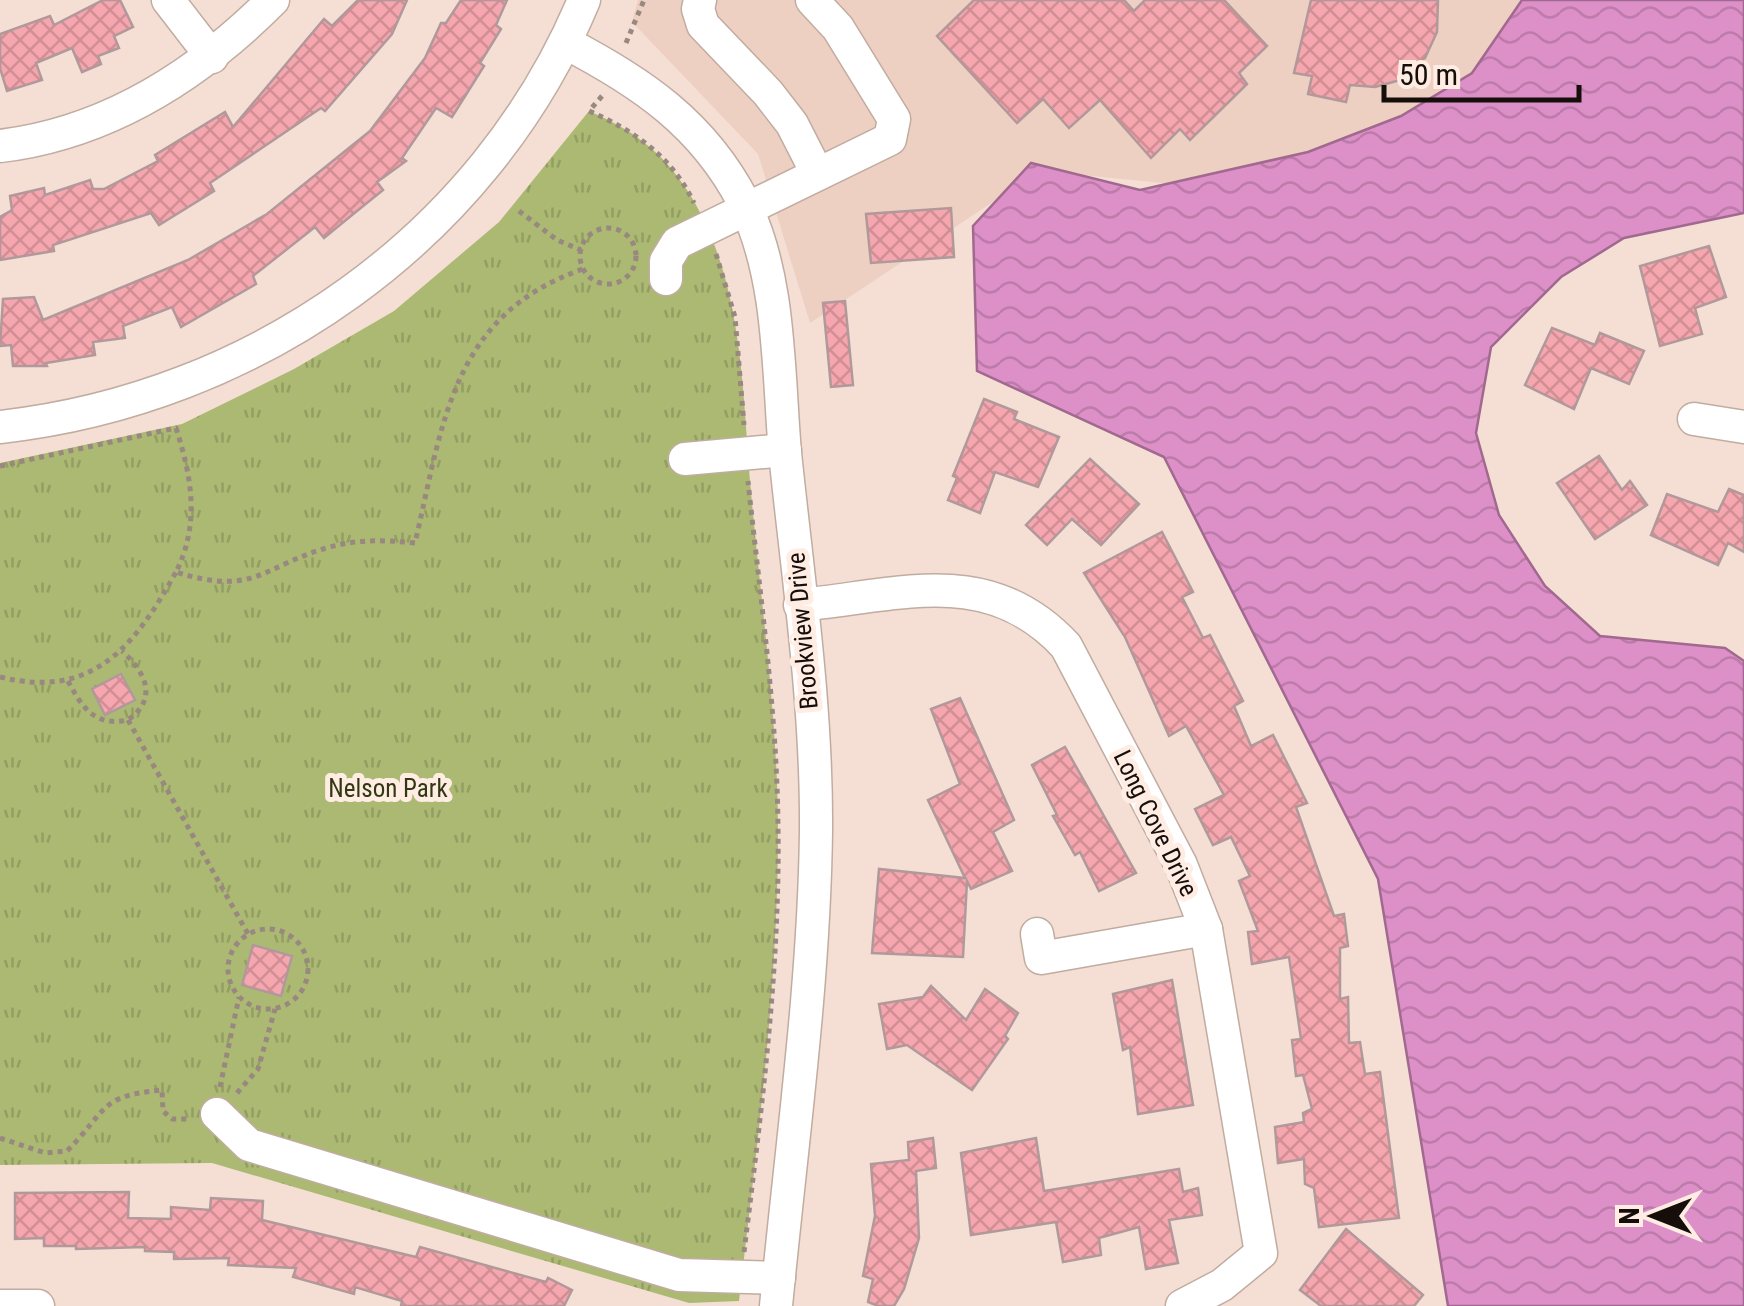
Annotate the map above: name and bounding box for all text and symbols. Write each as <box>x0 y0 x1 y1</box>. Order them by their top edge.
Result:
scale bar <box>1384 40 1579 102</box>
text: 50 m <box>1399 57 1458 92</box>
street label: Brookview Drive <box>781 551 824 711</box>
street label: Long Cove Drive <box>1108 745 1203 901</box>
park label: Nelson Park <box>328 774 448 803</box>
north arrow <box>1604 1166 1704 1266</box>
text: N <box>1613 1207 1646 1225</box>

